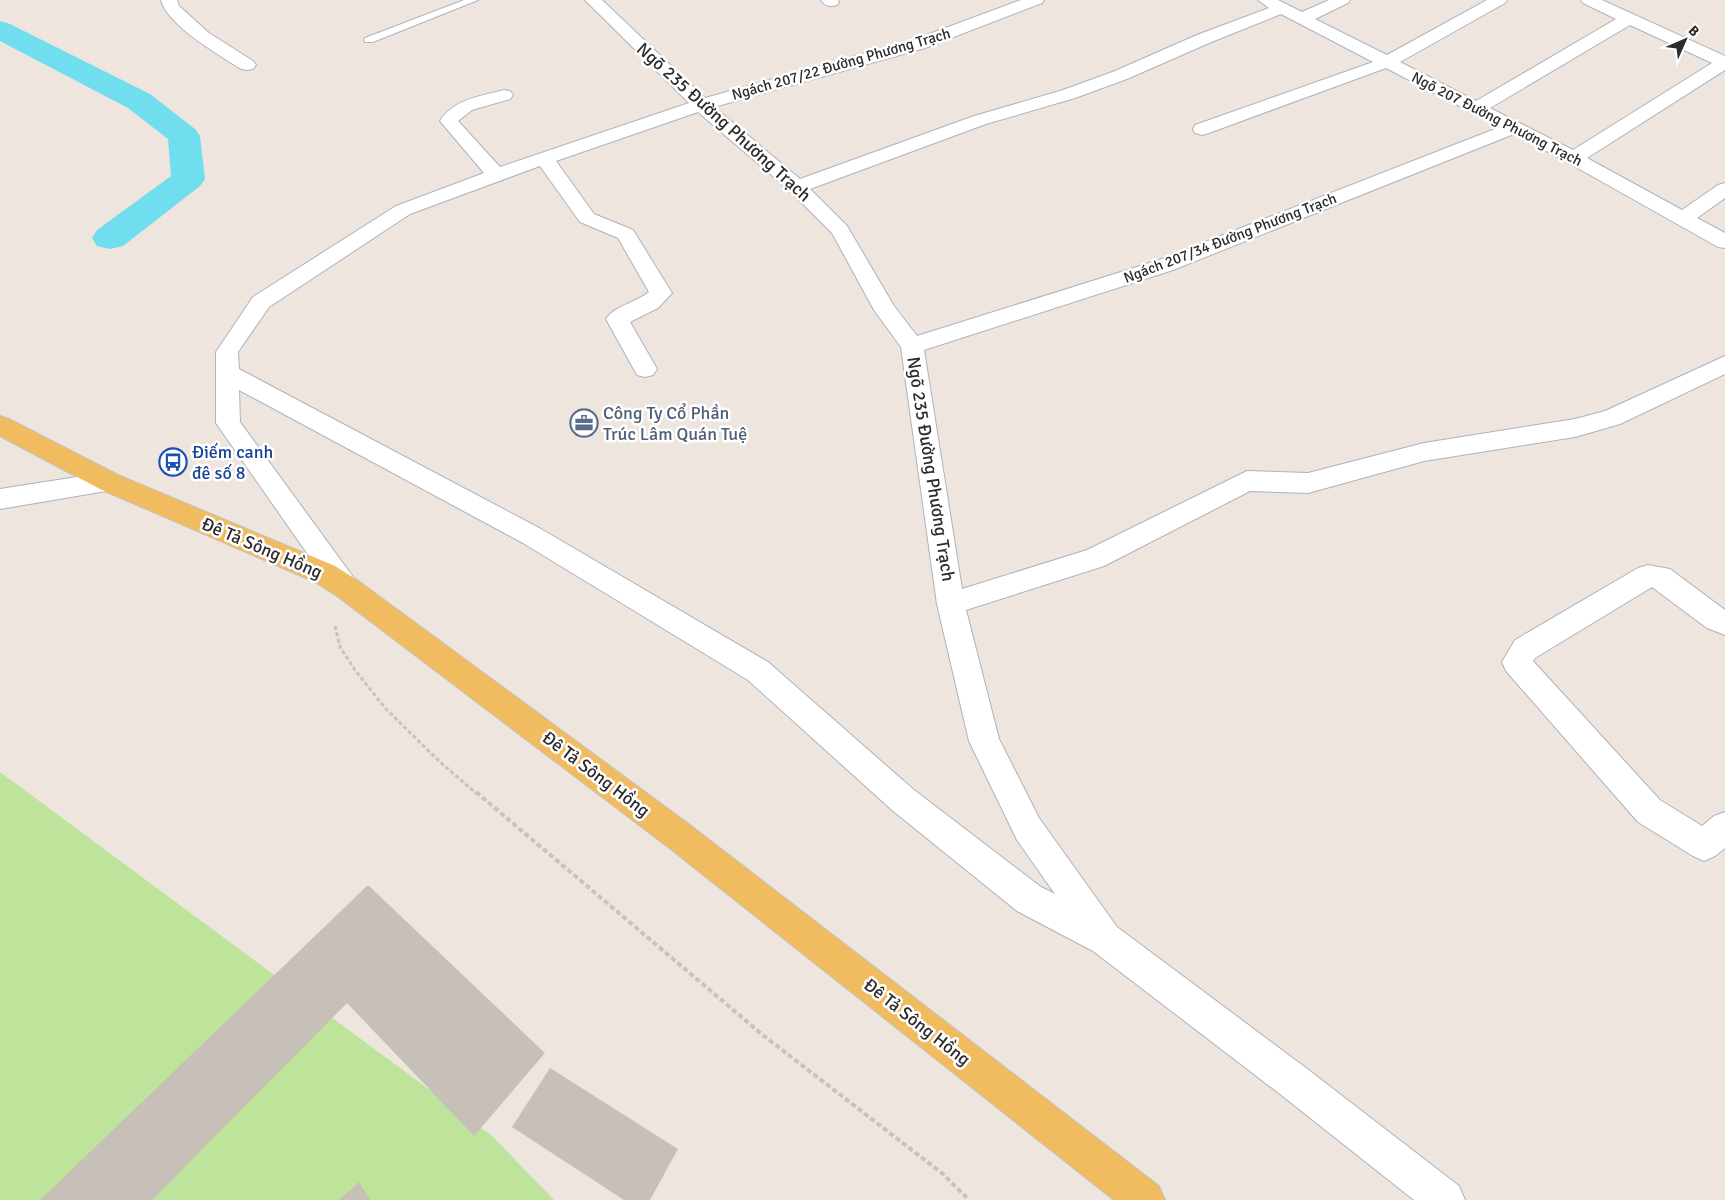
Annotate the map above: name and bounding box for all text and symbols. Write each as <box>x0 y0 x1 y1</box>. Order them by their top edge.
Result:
north arrow <box>1660 15 1710 65</box>
text: B <box>1685 22 1703 40</box>
street label: Ngách 207/22 Đường Phương Trạch <box>730 24 952 104</box>
street label: Ngõ 235 Đường Phương Trạch <box>632 38 816 206</box>
street label: Ngõ 207 Đường Phương Trạch <box>1409 68 1585 170</box>
street label: Ngách 207/34 Đường Phương Trạch <box>1121 189 1339 287</box>
street label: Ngõ 235 Đường Phương Trạch <box>902 355 960 583</box>
place label: Công Ty Cổ Phần Trúc Lâm Quán Tuệ <box>603 402 747 445</box>
office icon: Công Ty Cổ Phần Trúc Lâm Quán Tuệ <box>569 408 599 438</box>
place label: Điếm canh đê số 8 <box>192 441 273 484</box>
bus stop icon: Điếm canh đê số 8 <box>158 447 188 477</box>
street label: Đê Tả Sông Hồng <box>198 513 326 583</box>
street label: Đê Tả Sông Hồng <box>538 726 654 822</box>
street label: Đê Tả Sông Hồng <box>859 974 975 1070</box>

